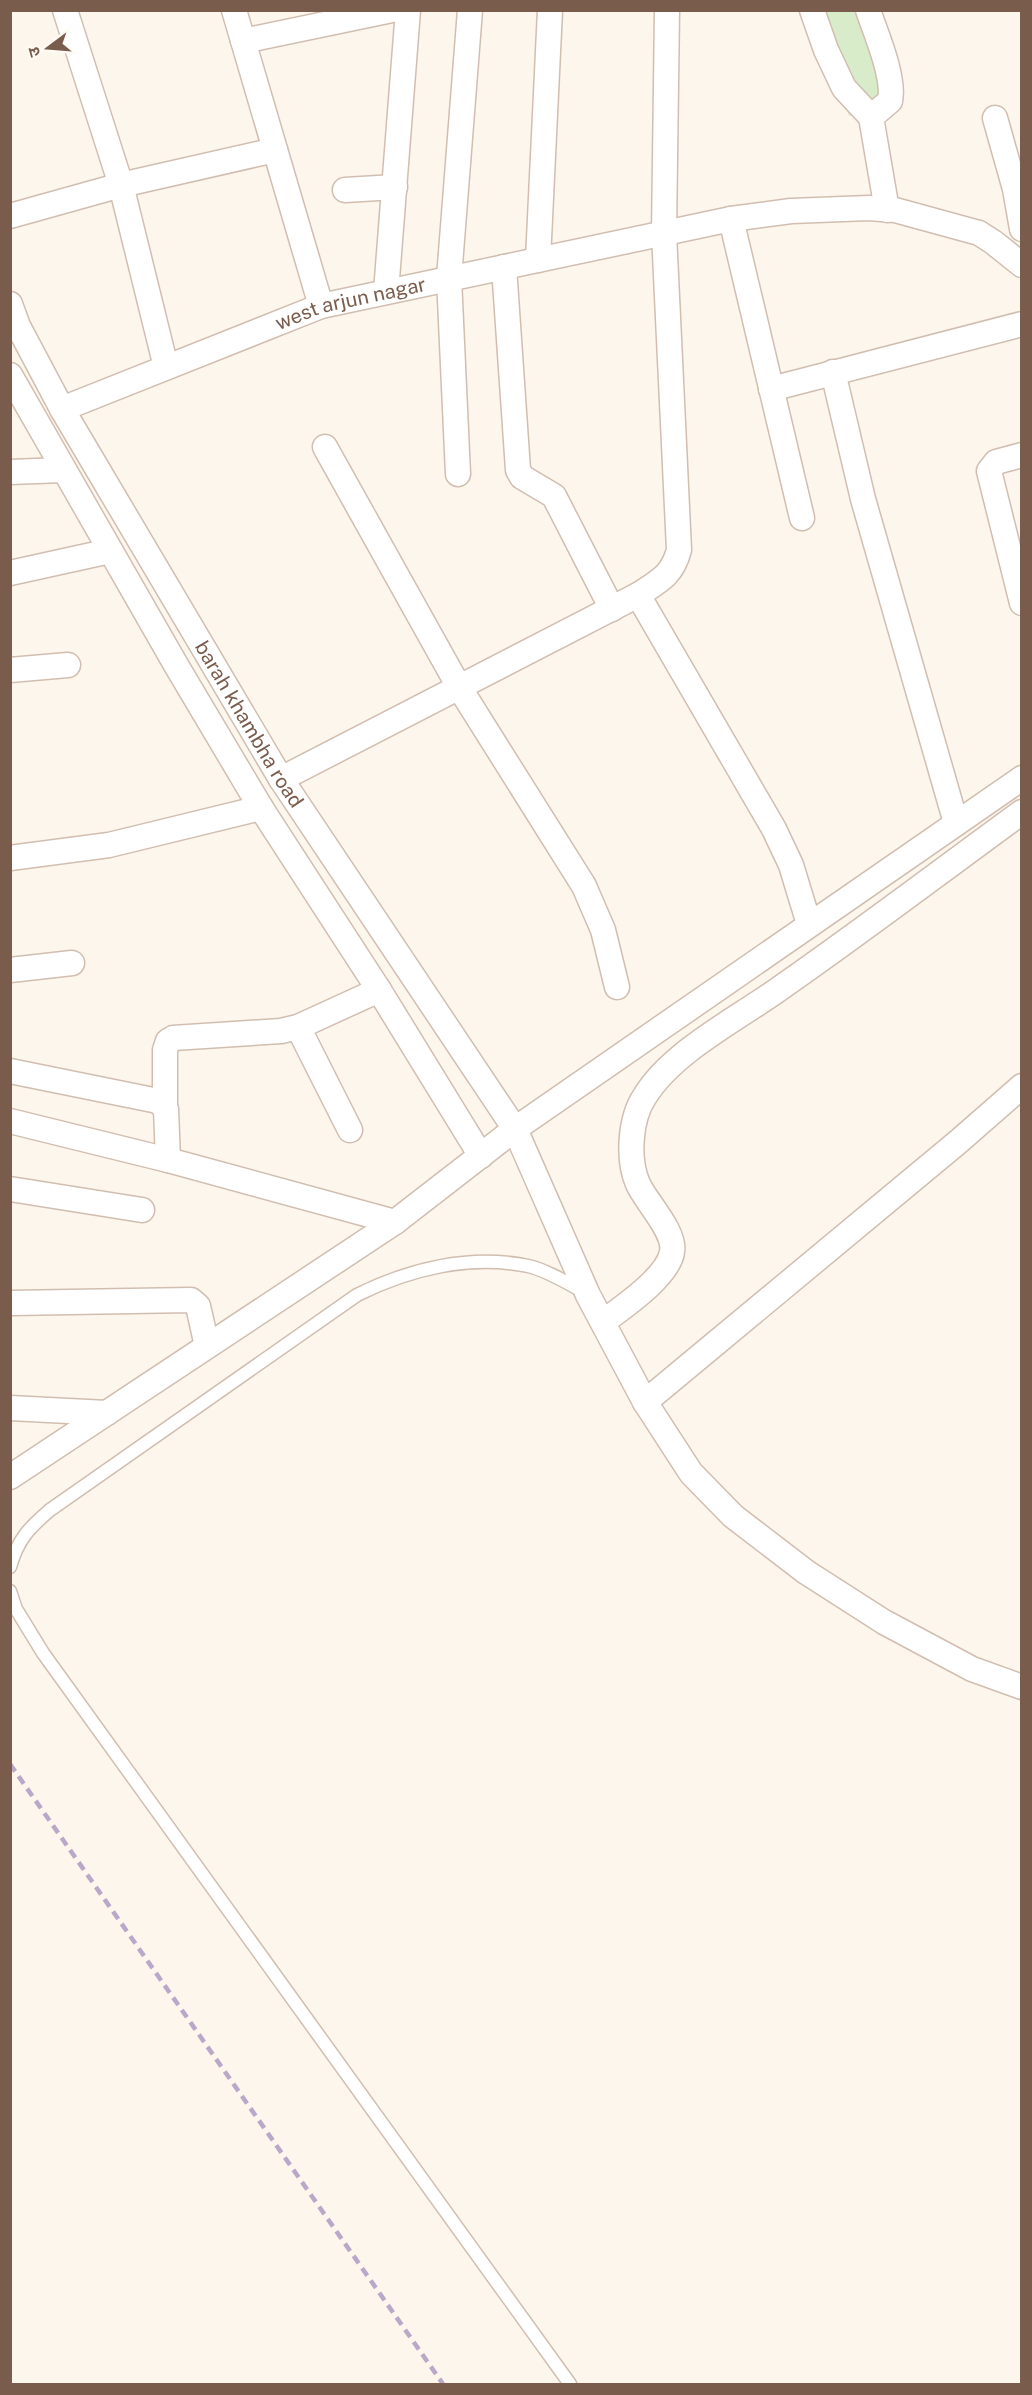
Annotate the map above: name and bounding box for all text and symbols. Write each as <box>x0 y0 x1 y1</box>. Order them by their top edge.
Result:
north arrow <box>18 18 78 78</box>
text: उ <box>23 44 44 59</box>
street label: west arjun nagar <box>272 272 428 335</box>
street label: barah khambha road <box>190 637 309 812</box>

